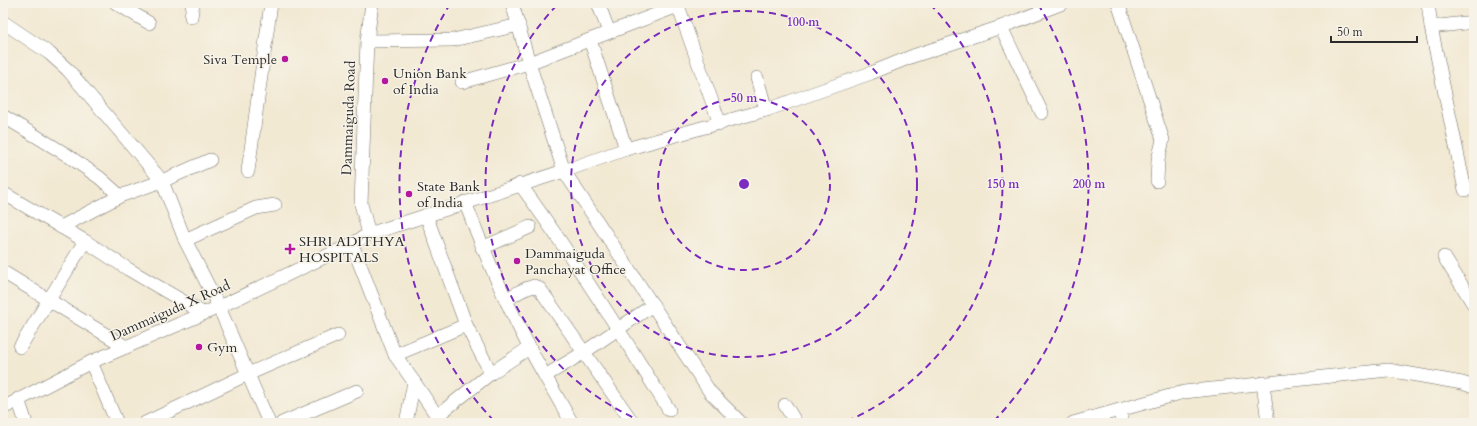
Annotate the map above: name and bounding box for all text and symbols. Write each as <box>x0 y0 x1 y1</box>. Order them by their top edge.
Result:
text: 100 m <box>787 14 820 30</box>
scale bar <box>1331 18 1417 44</box>
text: 50 m <box>1337 24 1364 40</box>
place label: Siva Temple <box>203 50 277 69</box>
marker: Siva Temple <box>280 54 290 64</box>
street label: Dammaiguda Road <box>337 60 360 176</box>
place label: Union Bank of India <box>393 64 467 99</box>
marker: Union Bank of India <box>380 76 390 86</box>
text: 50 m <box>731 90 758 106</box>
text: 150 m <box>987 176 1020 192</box>
text: 200 m <box>1073 176 1106 192</box>
place label: State Bank of India <box>417 177 481 212</box>
centre of rings <box>737 177 751 191</box>
marker: State Bank of India <box>404 189 414 199</box>
place label: SHRI ADITHYA HOSPITALS <box>299 232 404 267</box>
marker: SHRI ADITHYA HOSPITALS <box>284 243 296 255</box>
place label: Dammaiguda Panchayat Office <box>525 244 626 279</box>
marker: Dammaiguda Panchayat Office <box>512 256 522 266</box>
street label: Dammaiguda X Road <box>107 275 234 345</box>
place label: Gym <box>207 338 237 357</box>
marker: Gym <box>194 342 204 352</box>

